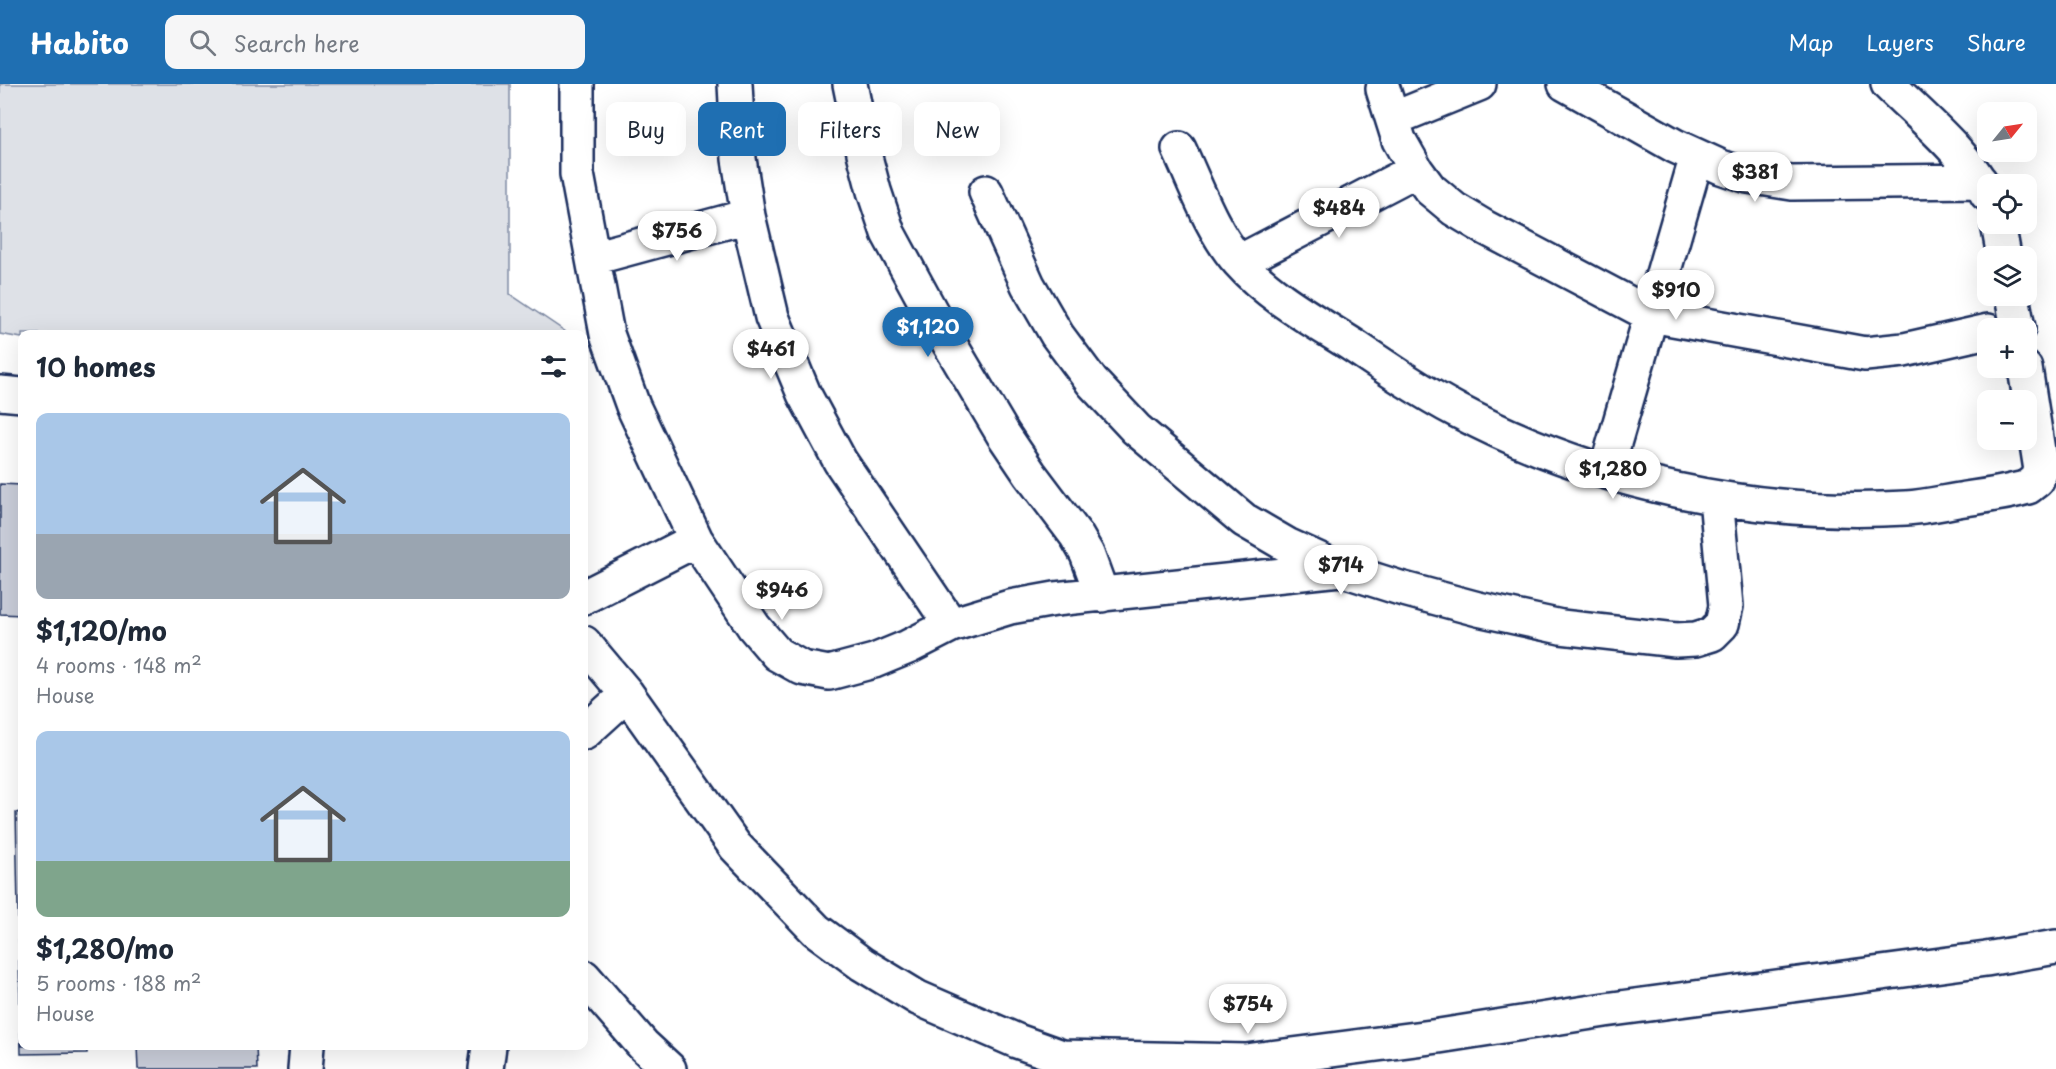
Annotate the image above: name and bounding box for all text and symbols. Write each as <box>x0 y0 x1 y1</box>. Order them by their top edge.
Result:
search box <box>165 15 585 69</box>
text: Habito <box>30 21 129 64</box>
icon: search <box>186 26 219 59</box>
text: Search here <box>234 26 360 59</box>
text: Map <box>1789 26 1833 58</box>
text: Layers <box>1866 26 1934 58</box>
text: Share <box>1967 26 2026 58</box>
chip: Buy <box>606 102 686 156</box>
chip: Rent <box>698 102 786 156</box>
chip: Filters <box>798 102 902 156</box>
chip: New <box>914 102 1000 156</box>
north arrow <box>1977 102 2037 162</box>
map controls <box>1977 102 2037 450</box>
pin: $381 <box>1719 152 1791 203</box>
text: $381 <box>1732 156 1778 186</box>
button: locate <box>1977 174 2037 234</box>
pin: $484 <box>1303 188 1375 239</box>
text: $484 <box>1313 192 1365 222</box>
pin: $756 <box>641 211 713 262</box>
text: $756 <box>652 215 702 245</box>
button: layers <box>1977 246 2037 306</box>
pin: $910 <box>1640 270 1712 321</box>
text: $910 <box>1651 274 1701 304</box>
pin: $1,120 <box>879 307 977 358</box>
text: $1,120 <box>896 311 960 341</box>
button: + <box>1977 318 2037 378</box>
pin: $461 <box>735 329 807 380</box>
text: $461 <box>747 333 795 363</box>
text: 10 homes <box>36 347 156 386</box>
icon: filters <box>537 350 570 383</box>
button: − <box>1977 390 2037 450</box>
pin: $1,280 <box>1564 449 1662 500</box>
icon: home <box>249 452 357 560</box>
text: $1,280 <box>1579 453 1647 483</box>
pin: $714 <box>1305 545 1377 596</box>
text: $714 <box>1318 549 1364 579</box>
pin: $946 <box>746 570 818 621</box>
text: $946 <box>756 574 808 604</box>
text: $1,120/mo <box>36 611 167 650</box>
text: 4 rooms · 148 m² <box>36 650 202 680</box>
text: House <box>36 680 95 710</box>
icon: home <box>249 770 357 878</box>
text: $1,280/mo <box>36 929 174 968</box>
text: 5 rooms · 188 m² <box>36 968 201 998</box>
pin: $754 <box>1212 984 1284 1035</box>
text: $754 <box>1223 988 1273 1018</box>
text: House <box>36 998 95 1028</box>

